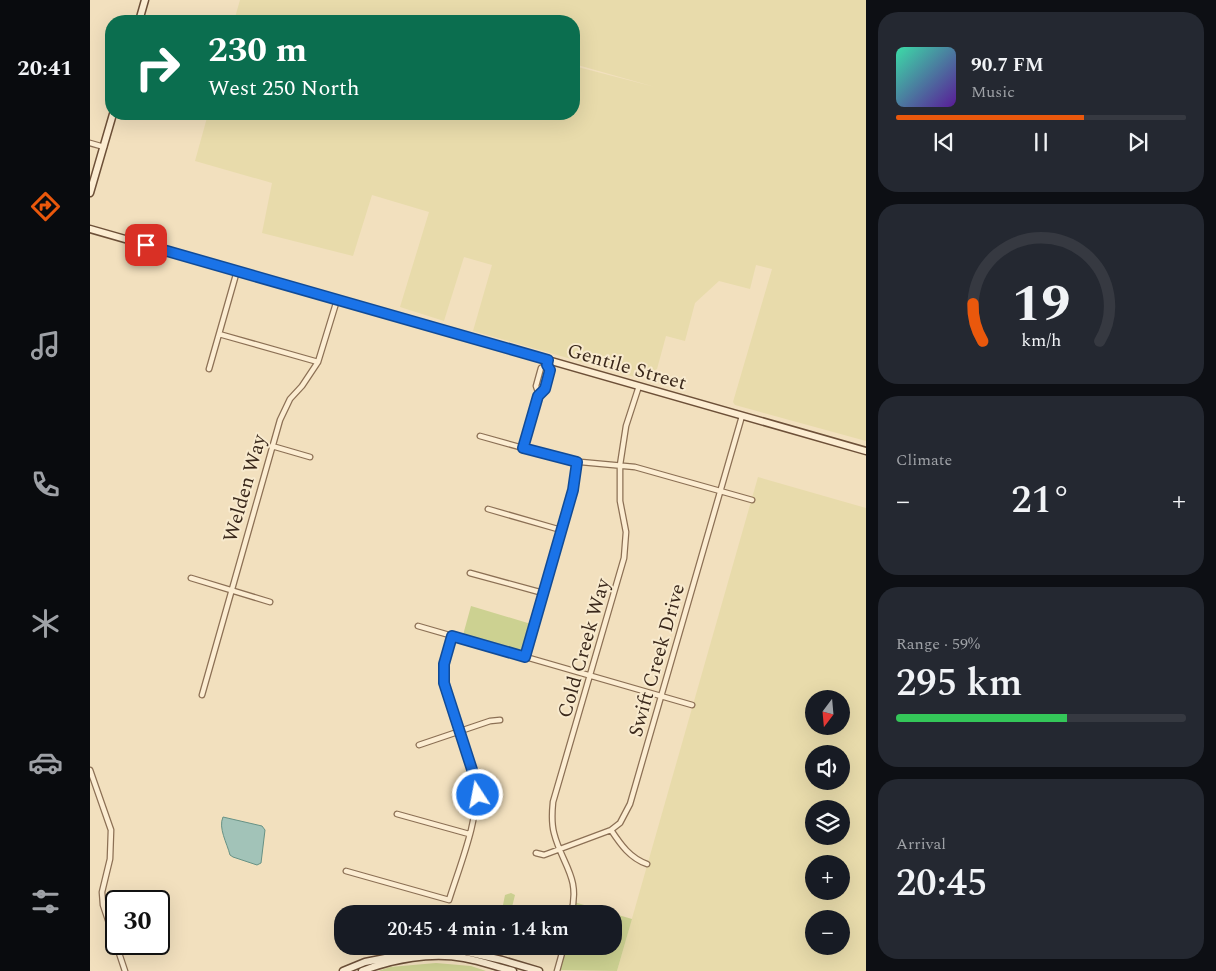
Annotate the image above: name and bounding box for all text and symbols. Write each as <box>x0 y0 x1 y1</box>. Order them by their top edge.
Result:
text: 230 m <box>208 24 307 77</box>
icon: right <box>125 35 190 100</box>
text: 90.7 FM <box>971 51 1044 80</box>
text: 20:41 <box>17 52 73 85</box>
text: West 250 North <box>208 72 360 105</box>
text: Music <box>971 80 1015 104</box>
icon: previous <box>930 128 958 156</box>
icon: pause <box>1027 128 1055 156</box>
icon: next <box>1124 128 1152 156</box>
icon: directions <box>28 189 63 224</box>
pin <box>125 224 167 266</box>
icon: arrive <box>132 231 160 259</box>
text: 19 <box>1012 265 1070 344</box>
text: km/h <box>1021 327 1061 354</box>
icon: music <box>28 328 63 363</box>
street label: Gentile Street <box>563 336 690 398</box>
street label: Welden Way <box>215 430 275 546</box>
text: Climate <box>896 448 952 472</box>
icon: phone <box>28 467 63 502</box>
text: 21° <box>1011 472 1071 530</box>
text: − <box>896 480 910 523</box>
text: + <box>1172 480 1186 523</box>
street label: Cold Creek Way <box>550 574 619 722</box>
street label: Swift Creek Drive <box>621 580 693 740</box>
icon: climate <box>28 606 63 641</box>
text: Range · 59% <box>896 632 980 656</box>
text: 295 km <box>896 655 1022 713</box>
north arrow <box>805 690 850 735</box>
map controls <box>805 690 850 955</box>
icon: car <box>28 745 63 780</box>
button: sound <box>805 745 850 790</box>
position arrow <box>451 768 503 820</box>
button: layers <box>805 800 850 845</box>
text: Arrival <box>896 832 946 856</box>
button: + <box>805 855 850 900</box>
text: 20:45 <box>896 855 987 913</box>
icon: filters <box>28 884 63 919</box>
speed limit sign: 30 <box>105 890 170 955</box>
button: − <box>805 910 850 955</box>
text: 20:45 · 4 min · 1.4 km <box>387 915 569 944</box>

